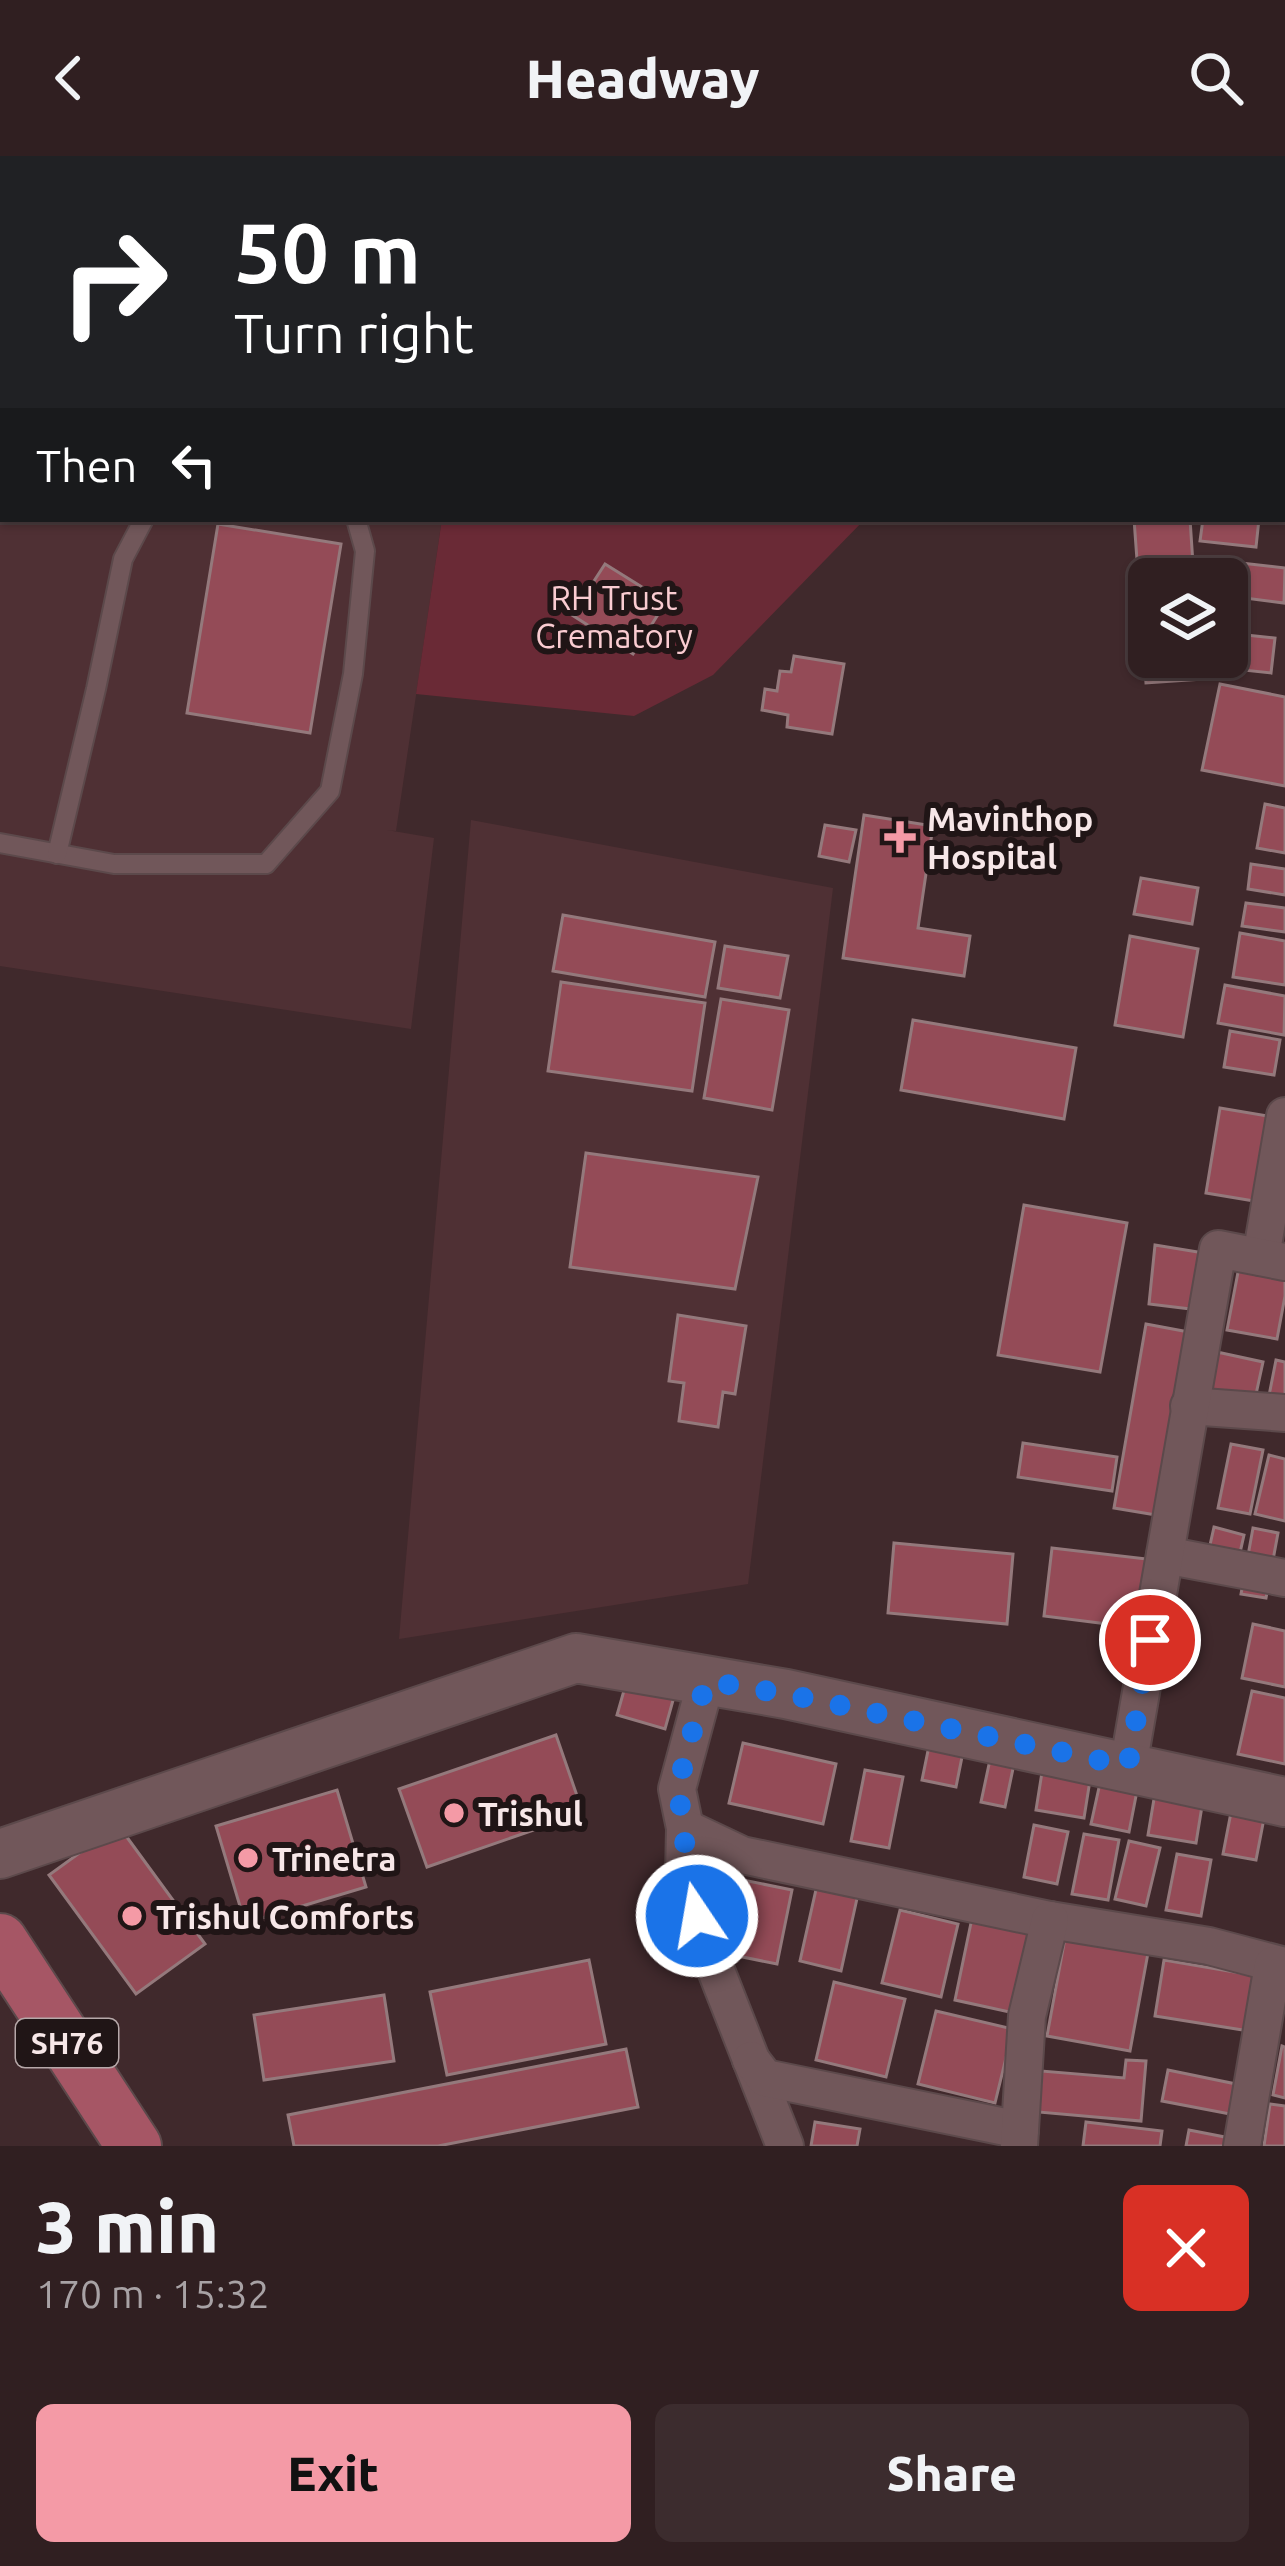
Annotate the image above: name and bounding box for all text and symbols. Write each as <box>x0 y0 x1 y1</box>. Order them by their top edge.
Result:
icon: back <box>36 45 102 111</box>
icon: search <box>1183 45 1249 111</box>
text: Headway <box>525 48 760 108</box>
icon: right <box>36 204 192 360</box>
text: 50 m <box>234 205 421 299</box>
text: Turn right <box>234 303 474 363</box>
icon: left <box>161 432 227 498</box>
text: Then <box>36 440 137 491</box>
map controls <box>1128 558 1248 678</box>
button: layers <box>1128 558 1248 678</box>
park label: RH Trust Crematory <box>535 579 693 654</box>
place label: Mavinthop Hospital <box>927 800 1093 875</box>
marker: Mavinthop Hospital <box>884 821 916 853</box>
pin <box>1099 1589 1201 1691</box>
icon: arrive <box>1117 1607 1183 1673</box>
place label: Trishul <box>478 1795 583 1832</box>
marker: Trishul <box>441 1800 467 1826</box>
place label: Trinetra <box>272 1840 396 1877</box>
marker: Trinetra <box>235 1845 261 1871</box>
position arrow <box>634 1853 760 1979</box>
place label: Trishul Comforts <box>156 1898 414 1935</box>
marker: Trishul Comforts <box>119 1903 145 1929</box>
road number: SH76 <box>16 2019 118 2067</box>
button: close <box>1123 2185 1249 2311</box>
text: 3 min <box>36 2186 219 2267</box>
text: 170 m · 15:32 <box>36 2272 270 2315</box>
button: Exit <box>36 2404 631 2542</box>
button: Share <box>655 2404 1249 2542</box>

